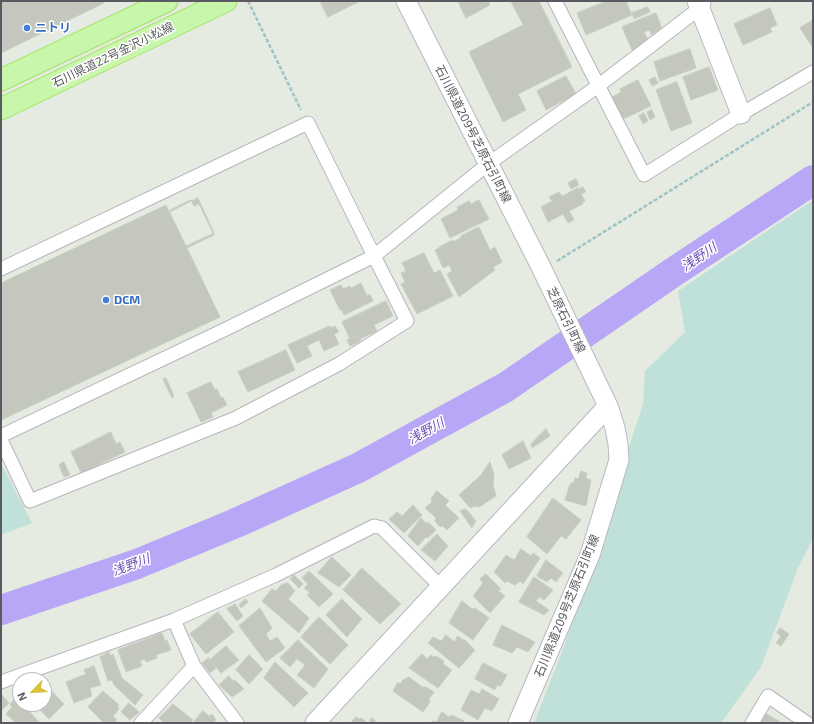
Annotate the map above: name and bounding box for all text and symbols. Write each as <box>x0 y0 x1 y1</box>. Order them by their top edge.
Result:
street label: 石川県道22号金沢小松線 <box>50 19 176 91</box>
place label: ニトリ <box>35 21 71 35</box>
marker: ニトリ <box>22 23 32 33</box>
street label: 石川県道209号芝原石引町線 <box>432 63 514 205</box>
water label: 浅野川 <box>678 240 720 274</box>
street label: 芝原石引町線 <box>544 284 588 356</box>
place label: DCM <box>114 293 140 307</box>
marker: DCM <box>101 295 111 305</box>
water label: 浅野川 <box>405 415 447 447</box>
street label: 石川県道209号芝原石引町線 <box>532 532 602 680</box>
water label: 浅野川 <box>110 551 152 579</box>
north arrow <box>12 672 52 712</box>
text: N <box>14 691 29 703</box>

